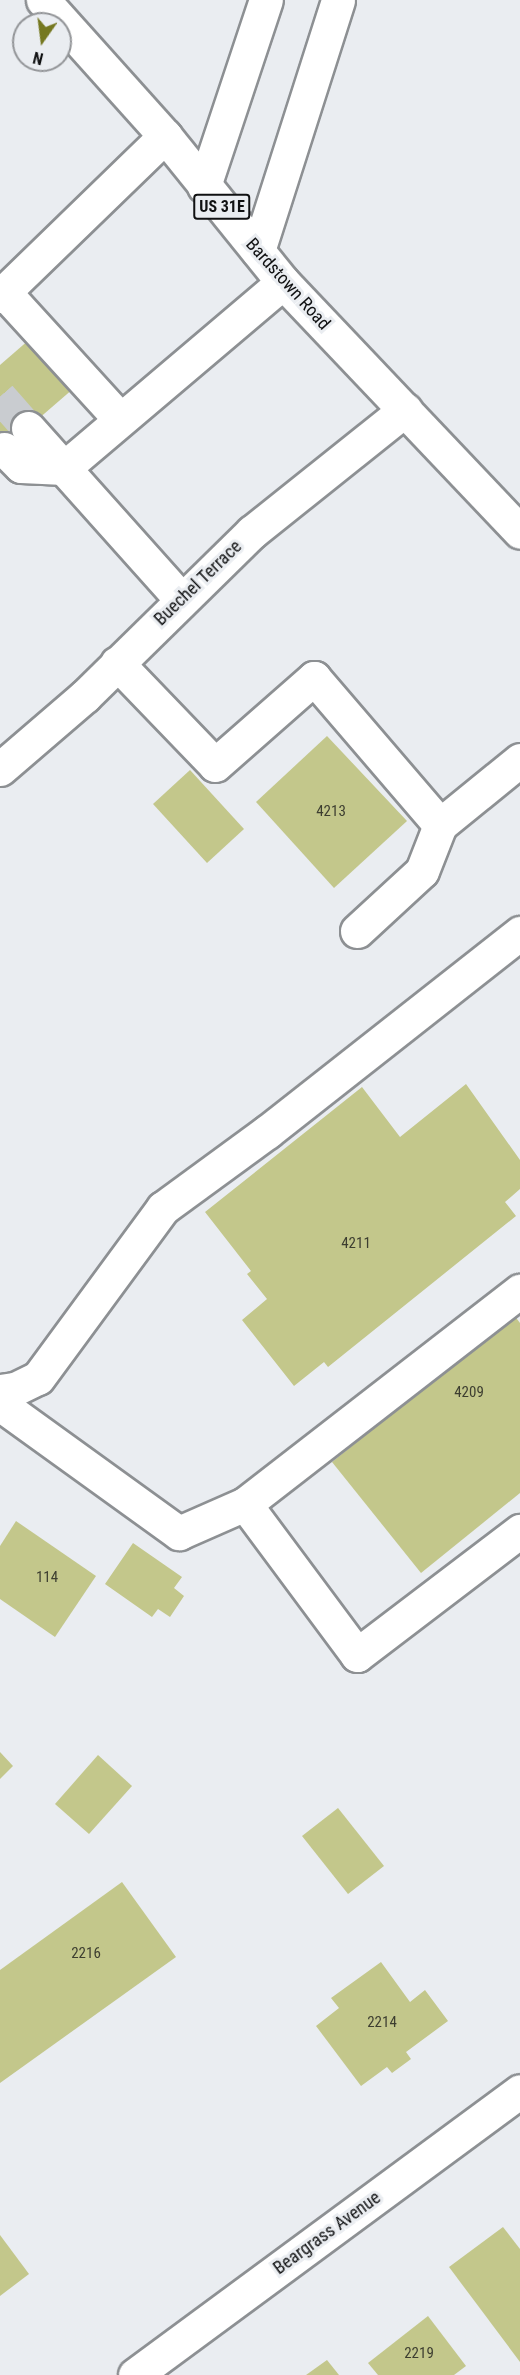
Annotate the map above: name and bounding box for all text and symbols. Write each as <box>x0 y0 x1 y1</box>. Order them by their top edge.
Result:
north arrow <box>12 12 72 72</box>
text: N <box>31 48 45 68</box>
road number: US 31E <box>192 194 252 220</box>
street label: Bardstown Road <box>241 234 335 334</box>
street label: Buechel Terrace <box>150 536 246 630</box>
house number: 4213 <box>316 803 346 821</box>
house number: 4211 <box>341 1235 371 1253</box>
house number: 4209 <box>454 1384 484 1402</box>
house number: 114 <box>36 1569 58 1587</box>
house number: 2216 <box>71 1945 101 1963</box>
house number: 2214 <box>367 2014 397 2032</box>
street label: Beargrass Avenue <box>269 2187 385 2279</box>
house number: 2219 <box>404 2345 434 2363</box>

